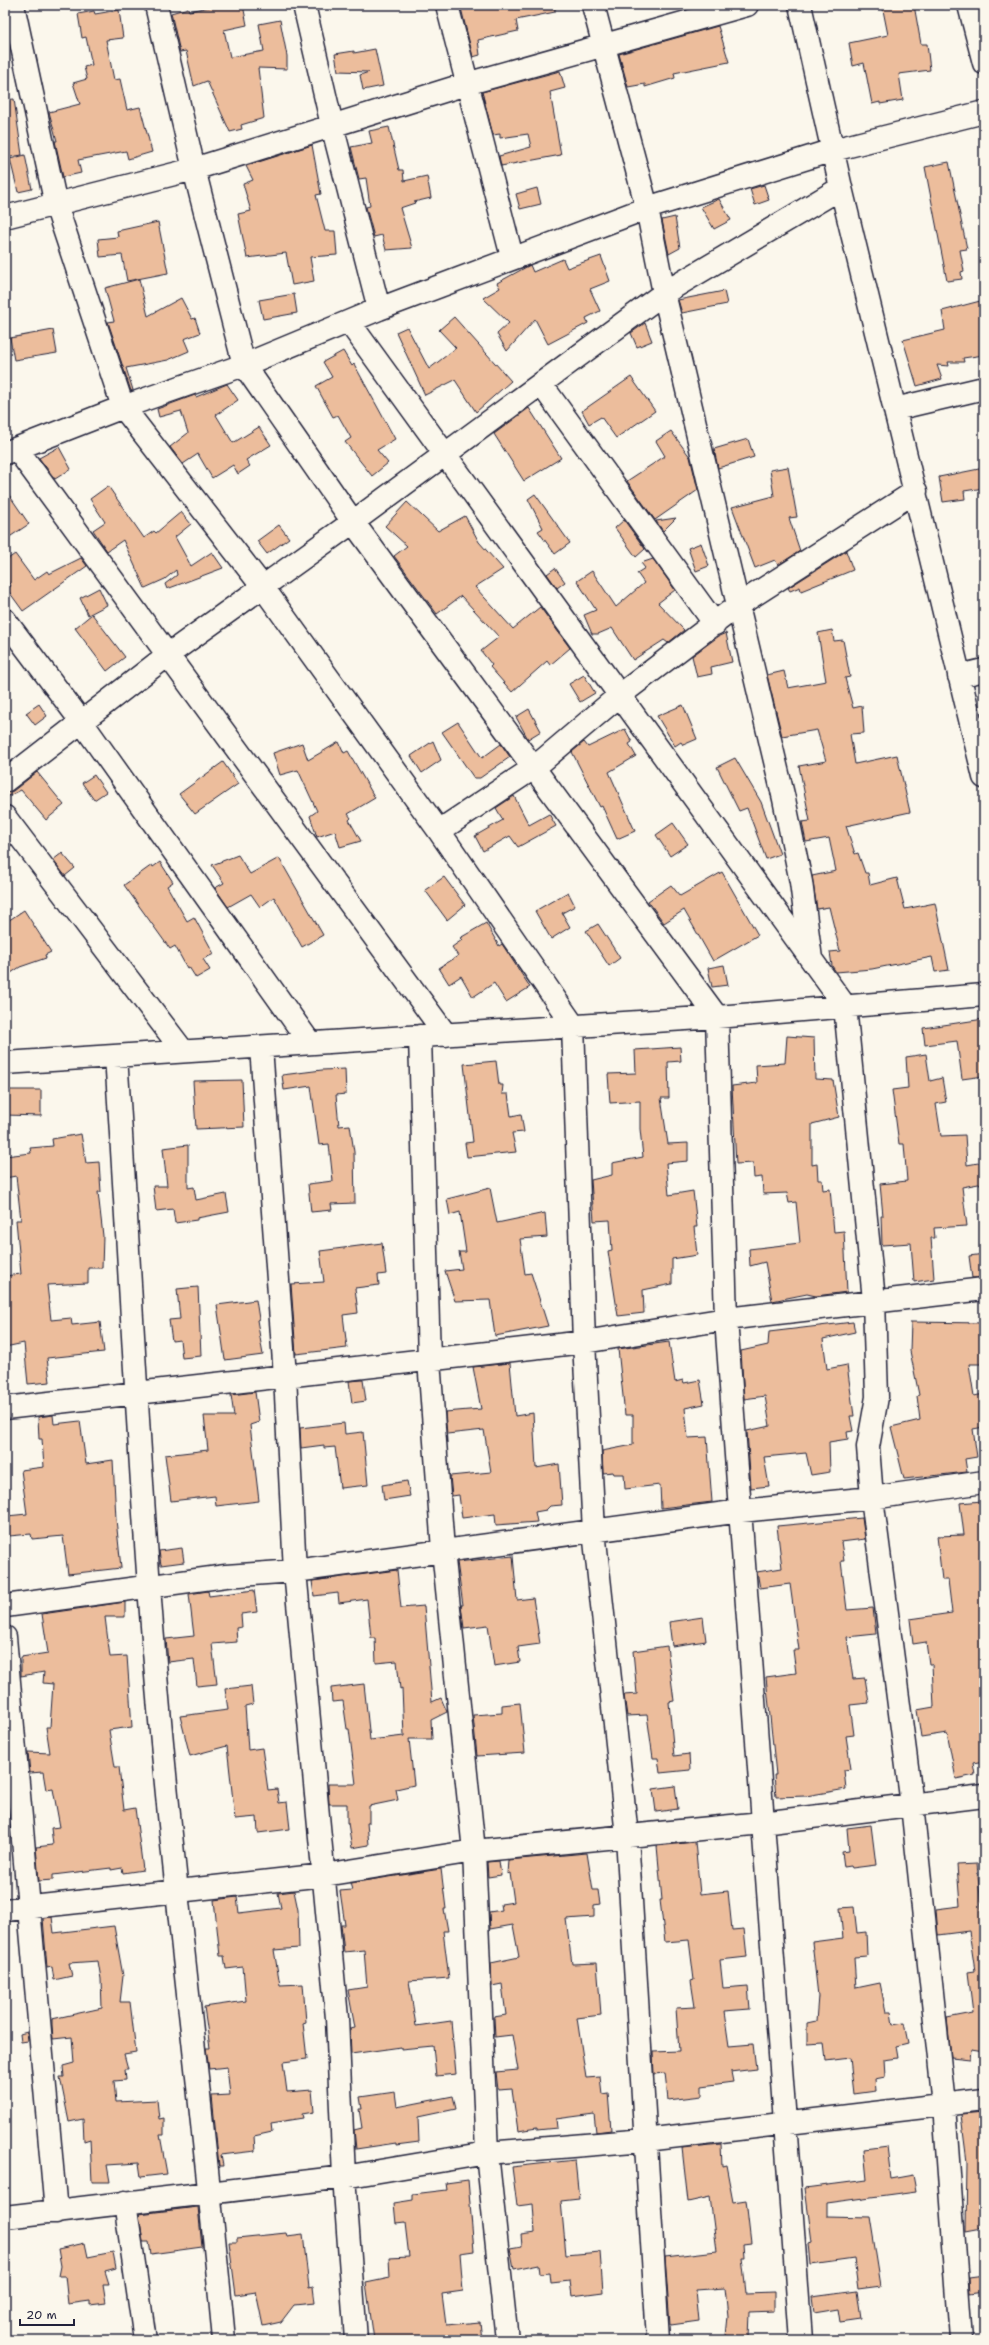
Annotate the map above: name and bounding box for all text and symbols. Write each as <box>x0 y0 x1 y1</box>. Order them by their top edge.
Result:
scale bar <box>20 2301 74 2327</box>
text: 20 m <box>26 2307 57 2323</box>

